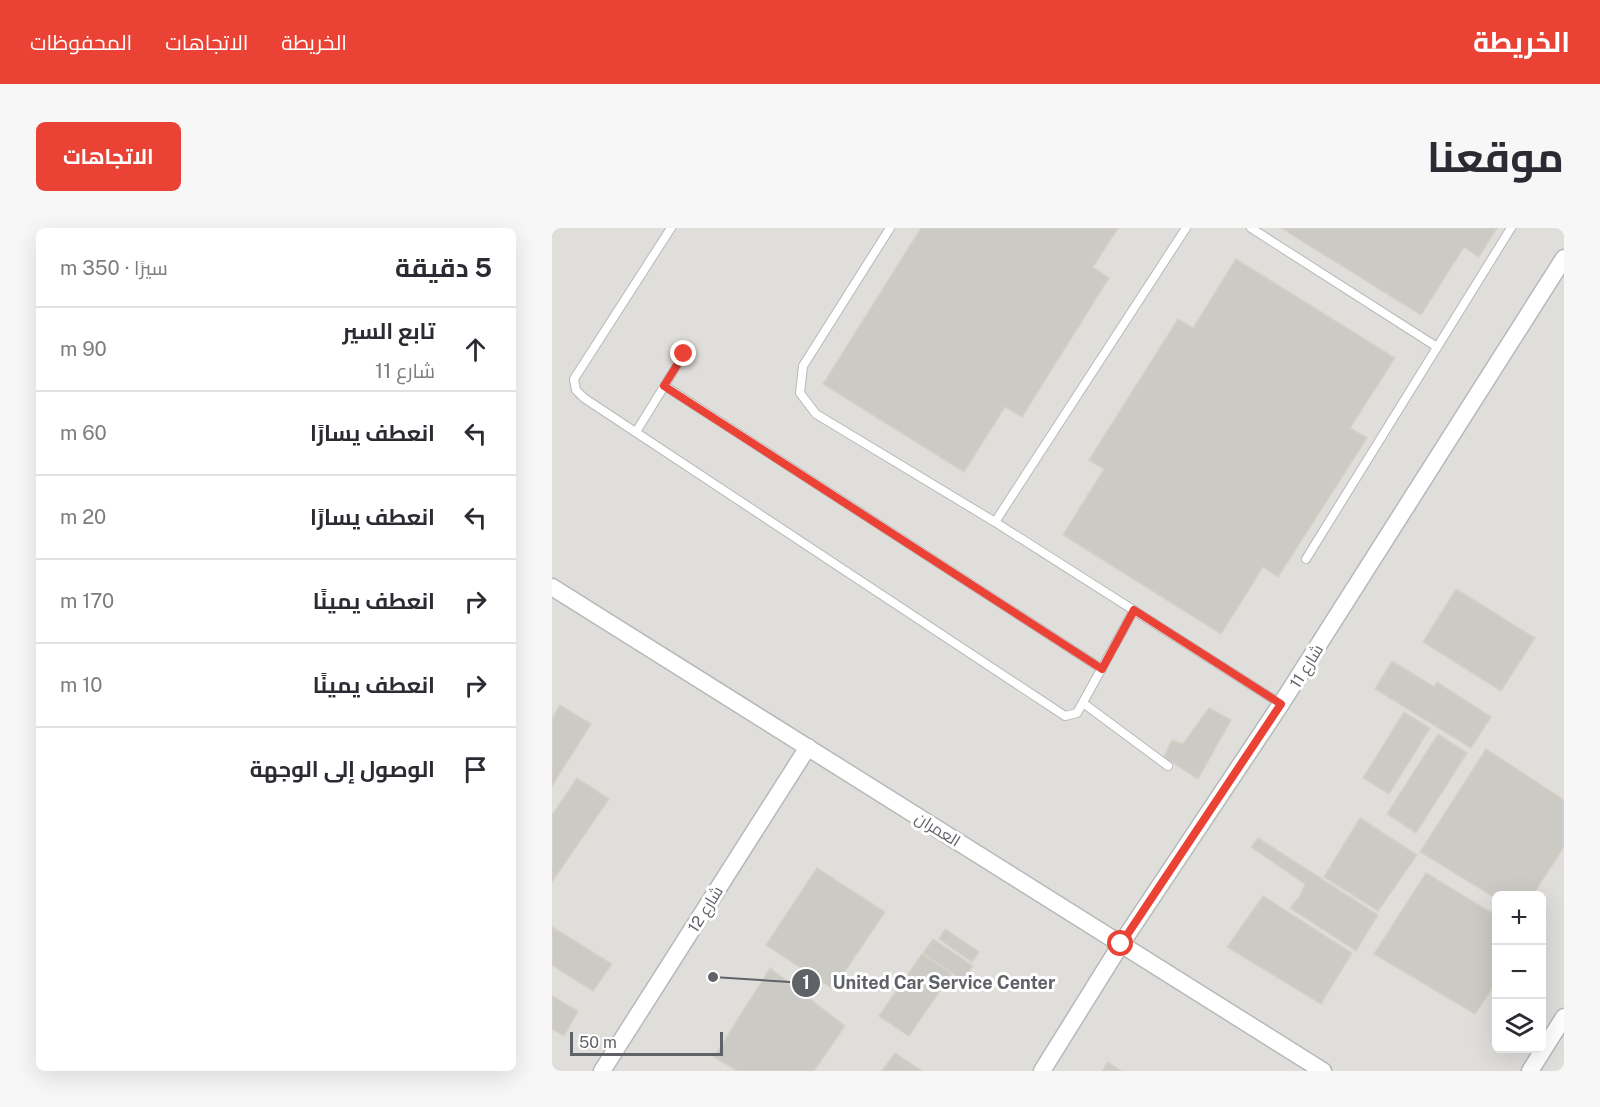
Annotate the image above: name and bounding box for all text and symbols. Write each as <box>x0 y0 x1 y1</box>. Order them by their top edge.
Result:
text: الخريطة <box>1473 25 1570 58</box>
text: المحفوظات <box>30 30 132 55</box>
text: الاتجاهات <box>165 30 248 55</box>
text: الخريطة <box>281 30 347 55</box>
button: الاتجاهات <box>36 122 181 191</box>
text: موقعنا <box>1427 132 1564 181</box>
text: 5 دقيقة <box>395 252 492 283</box>
text: سيرًا · 350 m <box>60 256 168 280</box>
text: تابع السير <box>343 318 435 344</box>
icon: ahead <box>459 333 492 366</box>
text: 90 m <box>60 337 107 361</box>
route end <box>670 340 696 366</box>
text: شارع 11 <box>375 359 435 383</box>
icon: left <box>459 417 492 450</box>
text: انعطف يسارًا <box>310 420 435 446</box>
text: 60 m <box>60 421 107 445</box>
icon: left <box>459 501 492 534</box>
text: انعطف يسارًا <box>310 504 435 530</box>
text: 20 m <box>60 505 106 529</box>
icon: right <box>459 585 492 618</box>
text: انعطف يمينًا <box>313 588 435 614</box>
text: 170 m <box>60 589 114 613</box>
street label: شارع 11 <box>1286 641 1329 693</box>
icon: right <box>459 669 492 702</box>
text: انعطف يمينًا <box>313 672 435 698</box>
text: 10 m <box>60 673 103 697</box>
icon: arrive <box>459 753 492 786</box>
text: الوصول إلى الوجهة <box>250 756 435 782</box>
street label: العمران <box>911 808 964 851</box>
street label: شارع 12 <box>684 883 729 937</box>
map controls <box>1492 891 1546 1053</box>
button: + <box>1492 891 1546 945</box>
route start <box>1107 930 1133 956</box>
button: − <box>1492 945 1546 999</box>
callout: United Car Service Center <box>791 965 1068 1001</box>
text: 1 <box>802 972 810 993</box>
text: United Car Service Center <box>833 972 1056 993</box>
button: layers <box>1492 999 1546 1053</box>
scale bar <box>570 1029 723 1056</box>
text: 50 m <box>579 1033 617 1052</box>

